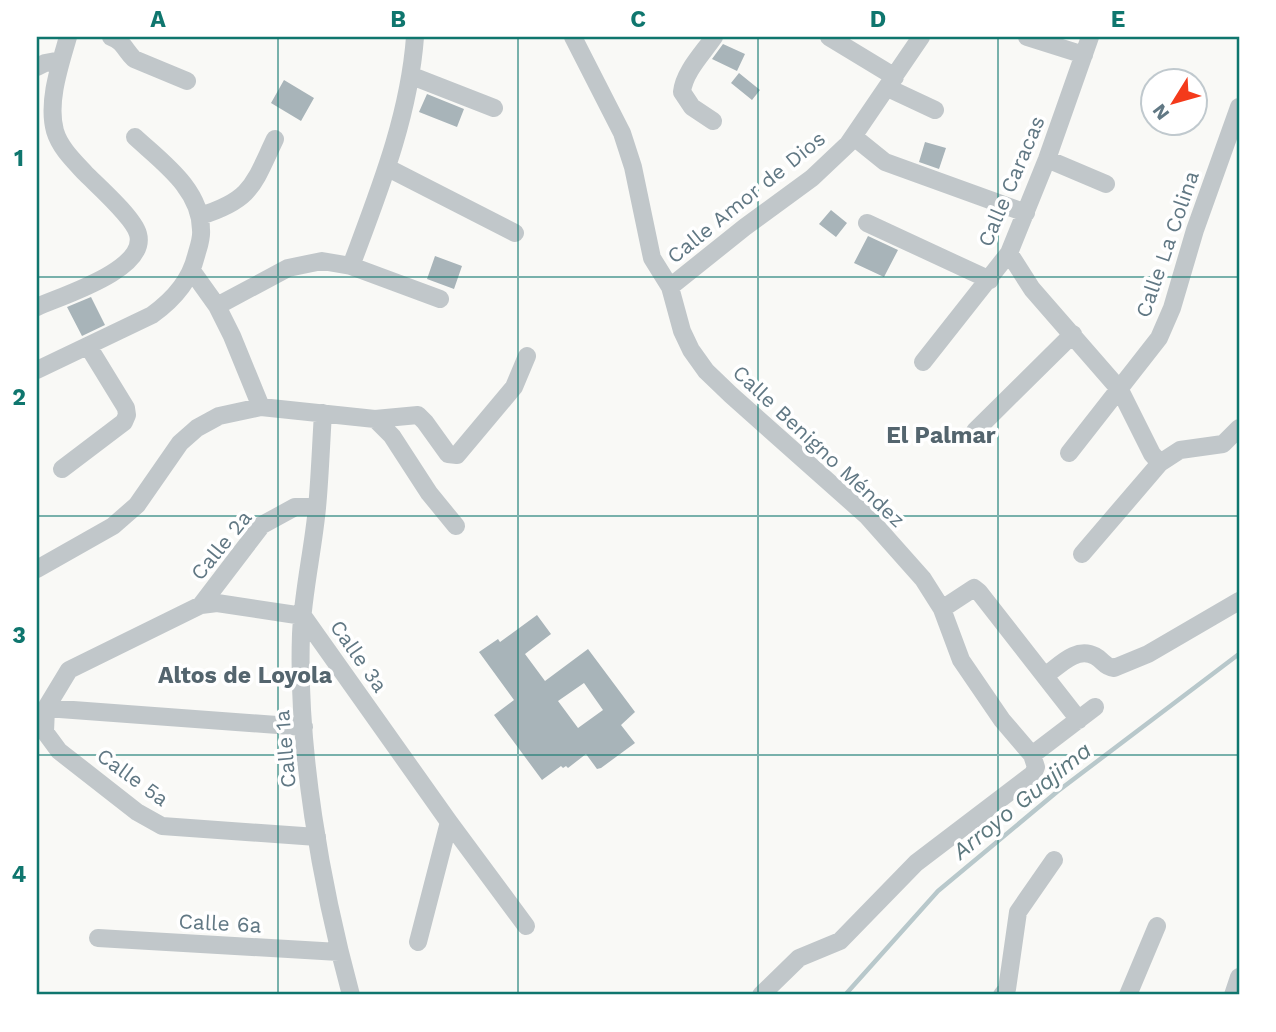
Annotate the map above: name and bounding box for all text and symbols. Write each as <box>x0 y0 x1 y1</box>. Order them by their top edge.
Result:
text: A <box>150 6 166 33</box>
text: B <box>390 6 406 33</box>
text: C <box>630 6 646 33</box>
text: D <box>870 6 886 33</box>
text: E <box>1111 6 1125 33</box>
north arrow <box>1140 66 1210 136</box>
text: N <box>1147 99 1174 124</box>
street label: Calle Caracas <box>972 112 1050 250</box>
street label: Calle Amor de Dios <box>662 126 830 268</box>
text: 1 <box>14 145 24 172</box>
street label: Calle La Colina <box>1130 167 1204 321</box>
street label: Calle Benigno Méndez <box>728 360 910 532</box>
text: 2 <box>12 384 26 411</box>
district label: El Palmar <box>886 422 996 449</box>
street label: Calle 2a <box>185 505 257 585</box>
street label: Calle 3a <box>325 615 393 697</box>
text: 3 <box>12 622 26 649</box>
district label: Altos de Loyola <box>158 662 333 689</box>
street label: Calle 1a <box>269 709 301 789</box>
water label: Arroyo Guajima <box>946 737 1097 866</box>
street label: Calle 5a <box>92 743 174 811</box>
text: 4 <box>12 861 27 888</box>
street label: Calle 6a <box>178 908 262 938</box>

